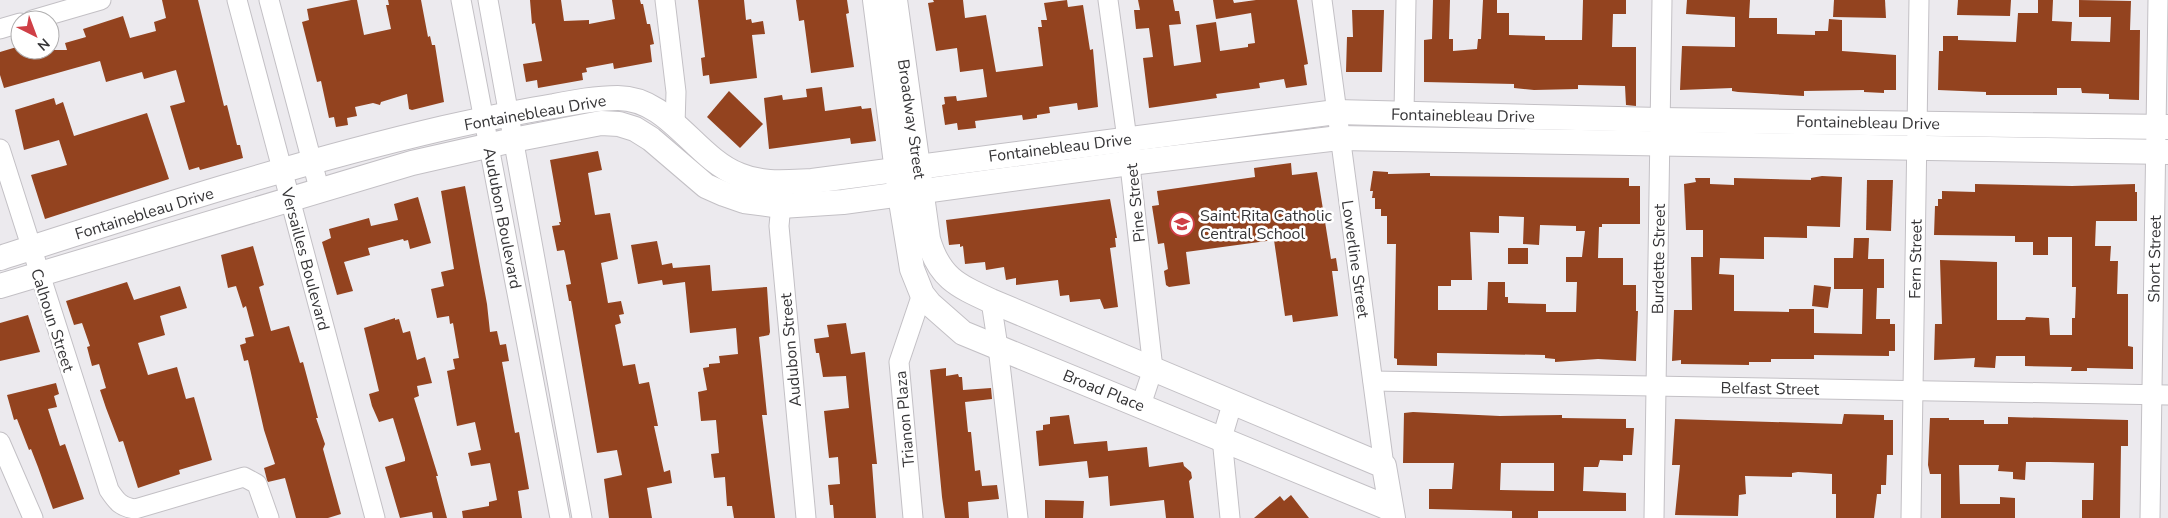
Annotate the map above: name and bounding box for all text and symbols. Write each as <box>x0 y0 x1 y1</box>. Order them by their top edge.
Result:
north arrow <box>10 10 60 60</box>
text: N <box>33 34 54 55</box>
street label: Broadway Street <box>892 58 930 181</box>
street label: Fontainebleau Drive <box>462 90 608 136</box>
street label: Fontainebleau Drive <box>1391 104 1535 128</box>
street label: Fontainebleau Drive <box>1796 111 1940 135</box>
street label: Fontainebleau Drive <box>987 128 1133 168</box>
street label: Audubon Boulevard <box>478 146 527 291</box>
street label: Pine Street <box>1121 162 1151 243</box>
street label: Fontainebleau Drive <box>72 182 216 246</box>
street label: Versailles Boulevard <box>275 184 335 333</box>
street label: Lowerline Street <box>1336 199 1374 320</box>
street label: Burdette Street <box>1647 203 1671 314</box>
place label: Saint Rita Catholic Central School <box>1200 205 1332 245</box>
school or university icon: Saint Rita Catholic Central School <box>1169 211 1195 237</box>
street label: Short Street <box>2143 215 2167 303</box>
street label: Fern Street <box>1904 219 1928 299</box>
street label: Calhoun Street <box>25 266 79 375</box>
street label: Audubon Street <box>775 292 807 408</box>
street label: Broad Place <box>1059 365 1148 417</box>
street label: Trianon Plaza <box>890 370 920 468</box>
street label: Belfast Street <box>1720 377 1820 401</box>

